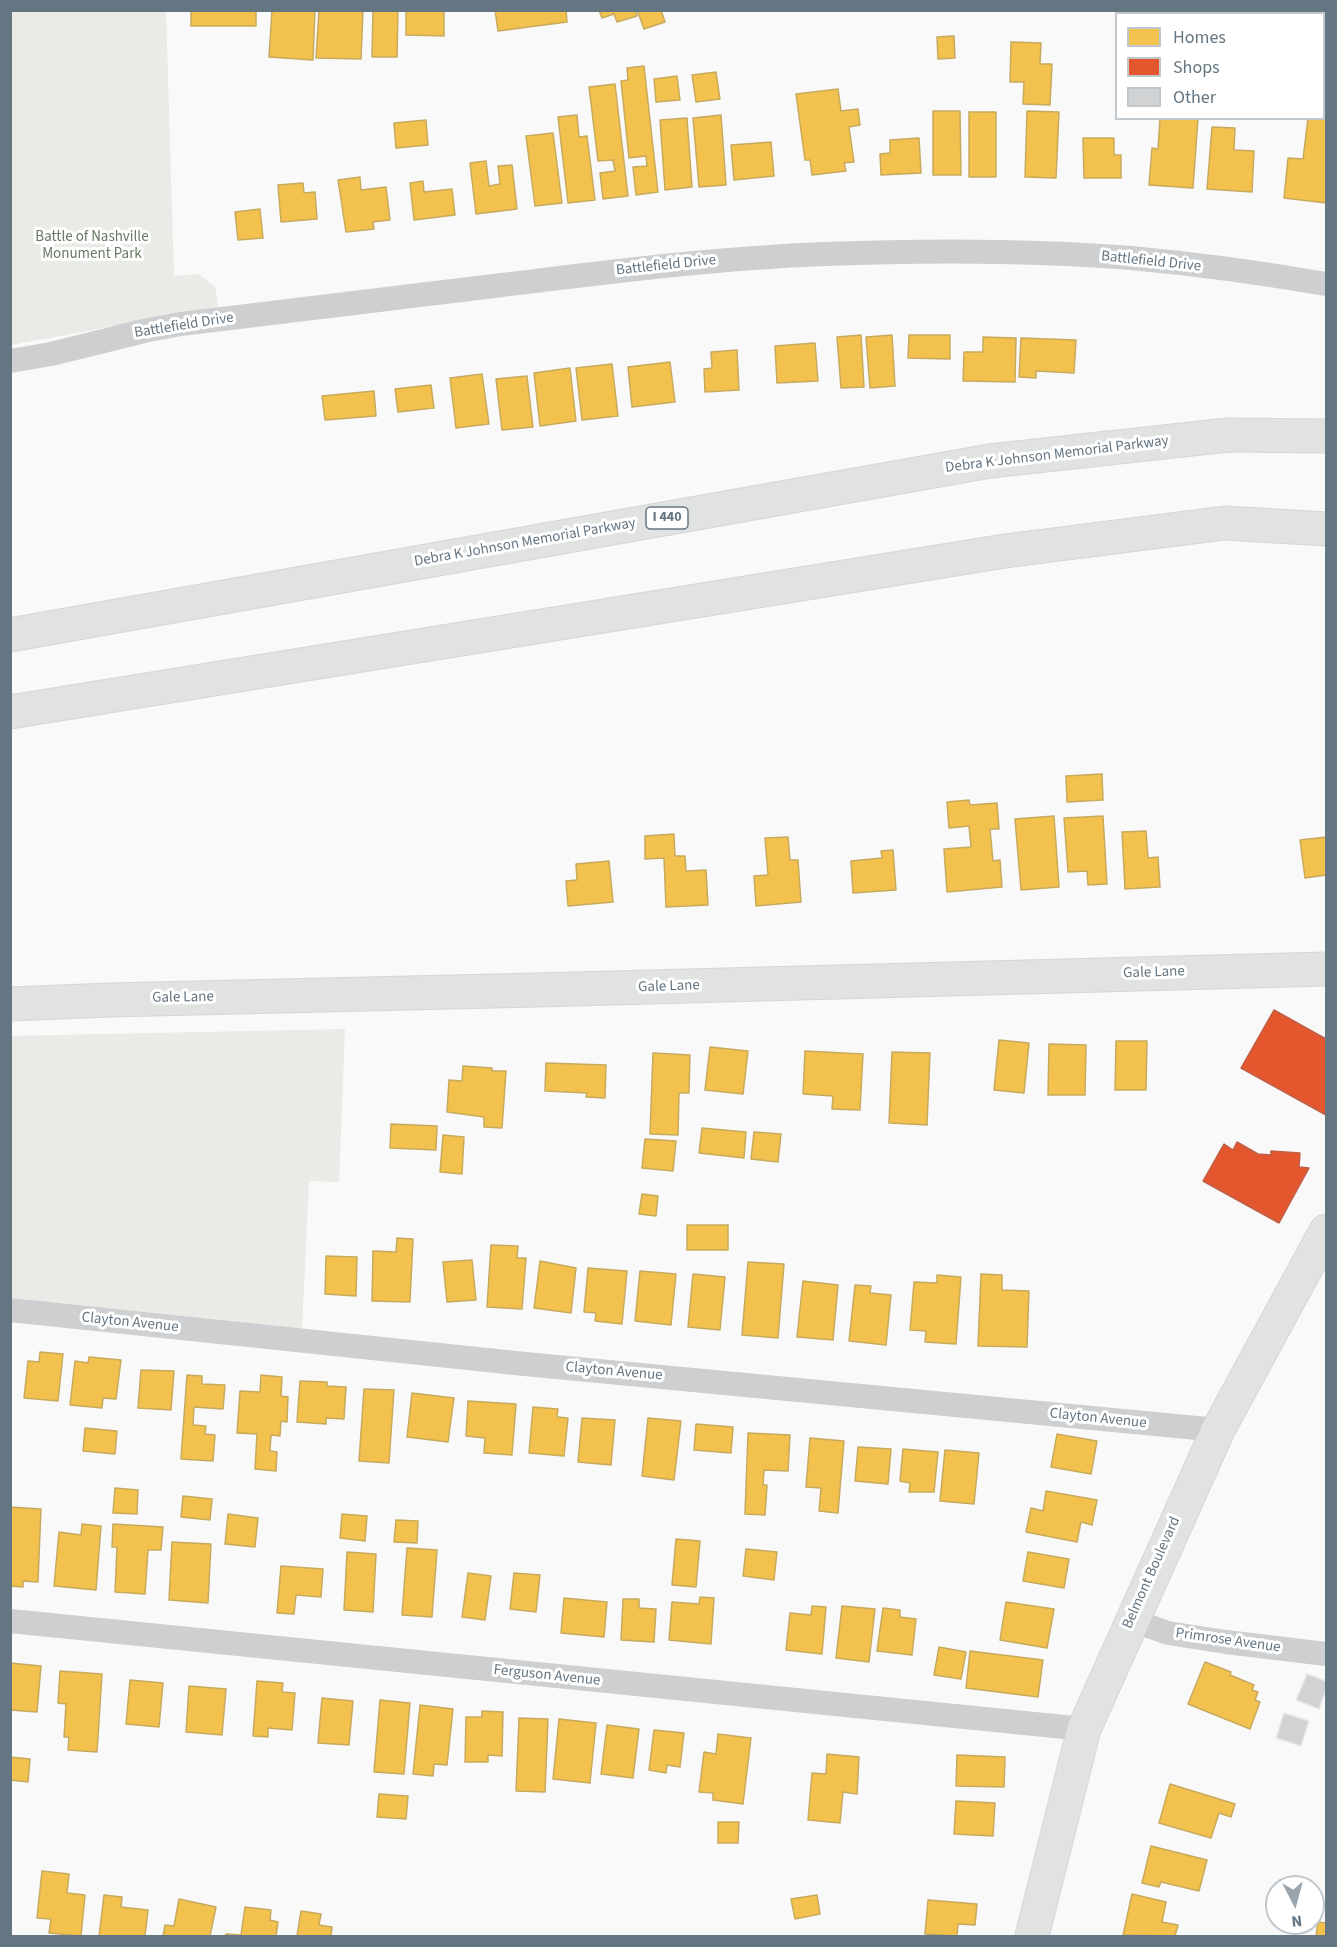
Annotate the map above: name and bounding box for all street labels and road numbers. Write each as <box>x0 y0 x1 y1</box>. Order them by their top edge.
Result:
street label: Battlefield Drive <box>1100 248 1202 276</box>
street label: Battlefield Drive <box>615 252 717 280</box>
street label: Battlefield Drive <box>133 309 235 343</box>
street label: Debra K Johnson Memorial Parkway <box>944 432 1170 478</box>
road number: I 440 <box>646 507 688 529</box>
street label: Debra K Johnson Memorial Parkway <box>413 515 637 571</box>
street label: Gale Lane <box>1123 963 1185 983</box>
street label: Gale Lane <box>638 977 700 997</box>
street label: Gale Lane <box>152 988 214 1008</box>
street label: Clayton Avenue <box>81 1309 179 1337</box>
street label: Clayton Avenue <box>565 1359 663 1385</box>
street label: Clayton Avenue <box>1049 1405 1147 1433</box>
street label: Belmont Boulevard <box>1119 1514 1185 1632</box>
street label: Primrose Avenue <box>1174 1625 1282 1657</box>
street label: Ferguson Avenue <box>493 1661 601 1691</box>

